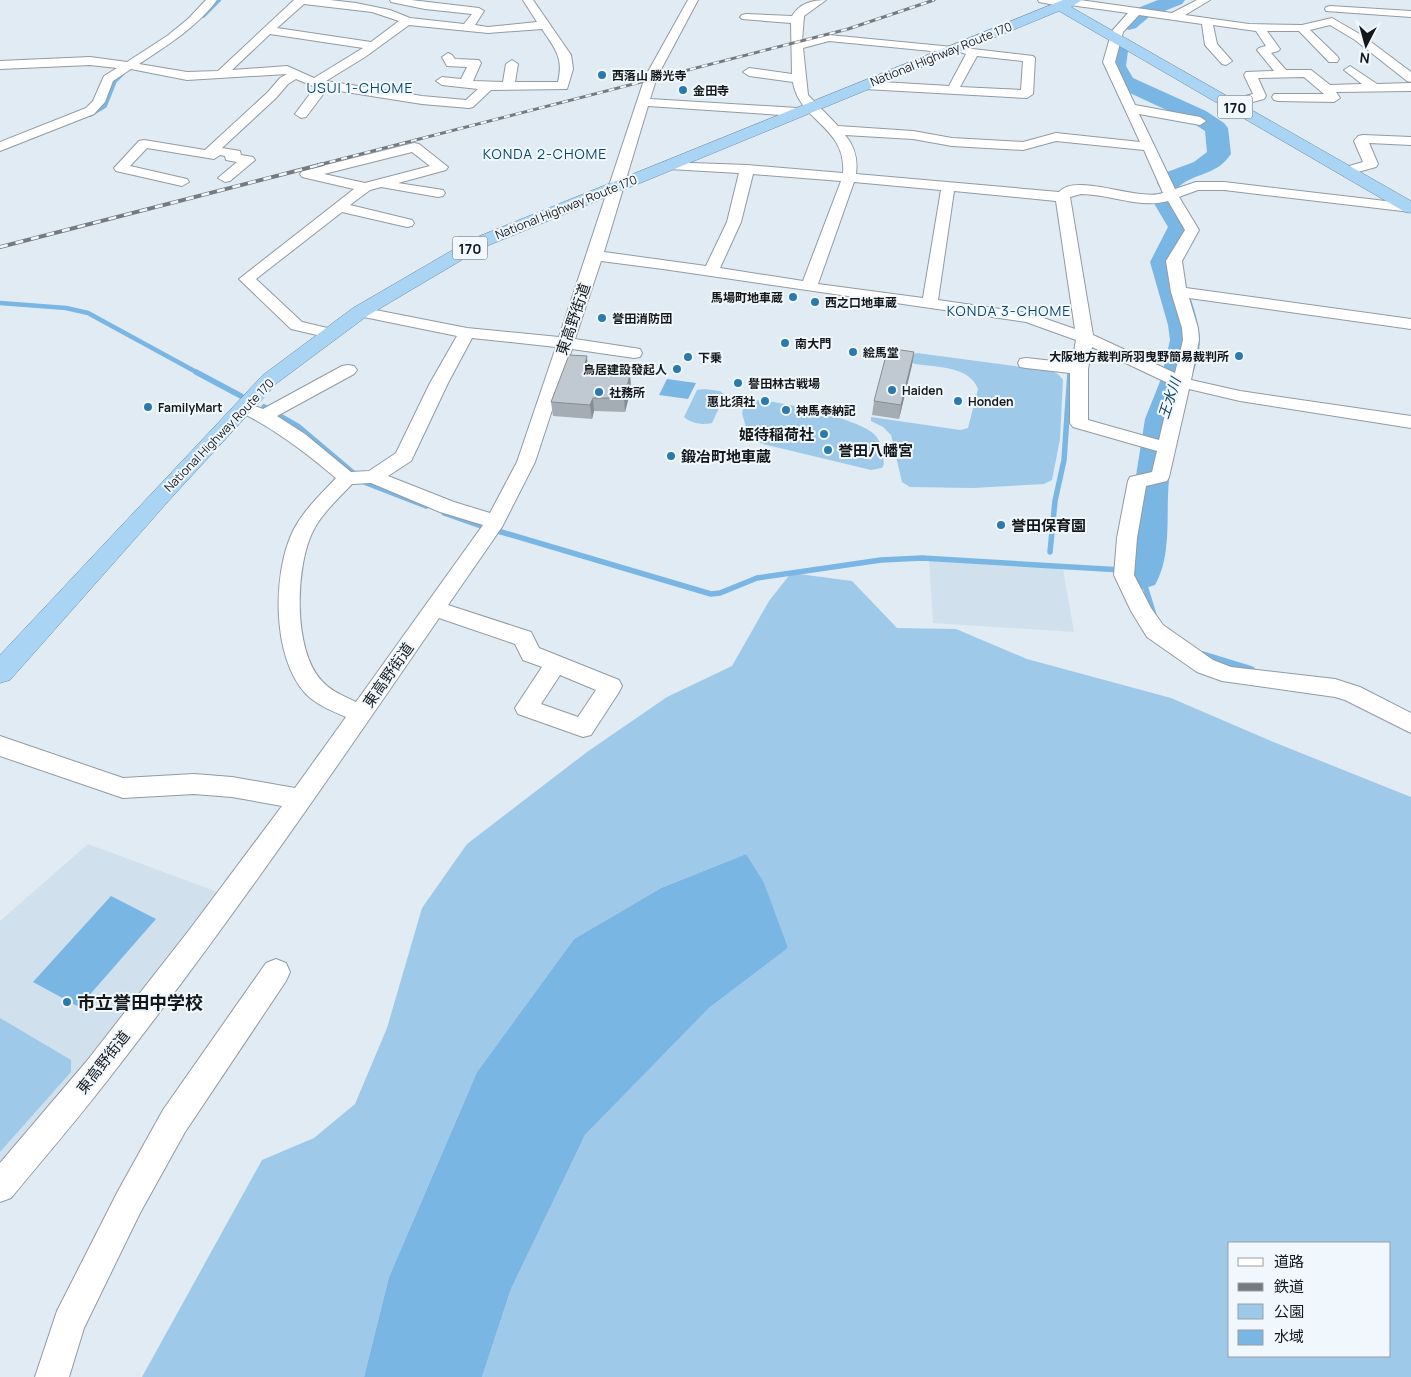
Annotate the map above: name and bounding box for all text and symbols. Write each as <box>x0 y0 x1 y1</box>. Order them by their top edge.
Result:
street label: National Highway Route 170 <box>868 18 1014 90</box>
north arrow <box>1341 20 1391 70</box>
text: N <box>1359 48 1371 68</box>
place label: 西落山 勝光寺 <box>612 67 686 84</box>
marker: 西落山 勝光寺 <box>596 69 608 81</box>
district label: USUI 1-CHOME <box>307 78 413 97</box>
place label: 金田寺 <box>693 82 729 99</box>
marker: 金田寺 <box>677 84 689 96</box>
road number: 170 <box>1218 95 1252 118</box>
district label: KONDA 2-CHOME <box>483 144 607 163</box>
street label: National Highway Route 170 <box>493 171 639 243</box>
road number: 170 <box>452 237 488 260</box>
street label: 東高野街道 <box>551 280 595 358</box>
place label: 馬場町地車蔵 <box>711 289 783 306</box>
marker: 馬場町地車蔵 <box>787 291 799 303</box>
place label: 西之口地車蔵 <box>825 294 897 311</box>
marker: 西之口地車蔵 <box>809 296 821 308</box>
district label: KONDA 3-CHOME <box>947 301 1071 320</box>
place label: 誉田消防団 <box>612 310 672 327</box>
marker: 誉田消防団 <box>596 312 608 324</box>
place label: 南大門 <box>795 335 831 352</box>
marker: 南大門 <box>779 337 791 349</box>
place label: 絵馬堂 <box>863 344 899 361</box>
marker: 絵馬堂 <box>847 346 859 358</box>
place label: 大阪地方裁判所羽曳野簡易裁判所 <box>1049 348 1229 365</box>
place label: 下乗 <box>698 349 722 366</box>
marker: 大阪地方裁判所羽曳野簡易裁判所 <box>1233 350 1245 362</box>
marker: 下乗 <box>682 351 694 363</box>
place label: 鳥居建設發起人 <box>583 361 667 378</box>
marker: 鳥居建設發起人 <box>671 363 683 375</box>
water label: 王水川 <box>1153 373 1185 421</box>
street label: National Highway Route 170 <box>160 375 278 495</box>
place label: 譽田林古戦場 <box>748 375 820 392</box>
marker: 譽田林古戦場 <box>732 377 744 389</box>
place label: Haiden <box>902 382 943 399</box>
place label: 社務所 <box>609 384 645 401</box>
marker: Haiden <box>886 384 898 396</box>
marker: 社務所 <box>593 386 605 398</box>
place label: 惠比須社 <box>707 393 755 410</box>
place label: Honden <box>968 393 1013 410</box>
marker: 惠比須社 <box>759 395 771 407</box>
marker: Honden <box>952 395 964 407</box>
place label: FamilyMart <box>158 399 222 416</box>
marker: FamilyMart <box>142 401 154 413</box>
place label: 神馬奉納記 <box>796 402 856 419</box>
marker: 神馬奉納記 <box>780 404 792 416</box>
place label: 姫待稲荷社 <box>739 424 814 445</box>
marker: 姫待稲荷社 <box>818 428 830 440</box>
place label: 誉田八幡宮 <box>838 440 913 461</box>
marker: 誉田八幡宮 <box>822 444 834 456</box>
place label: 鍛冶町地車蔵 <box>681 446 771 467</box>
marker: 鍛冶町地車蔵 <box>665 450 677 462</box>
place label: 誉田保育園 <box>1011 515 1086 536</box>
marker: 誉田保育園 <box>995 519 1007 531</box>
street label: 東高野街道 <box>358 638 418 712</box>
place label: 市立誉田中学校 <box>77 990 203 1014</box>
marker: 市立誉田中学校 <box>61 996 73 1008</box>
street label: 東高野街道 <box>72 1026 134 1098</box>
legend <box>1228 1242 1391 1357</box>
text: 道路 <box>1274 1251 1304 1272</box>
text: 鉄道 <box>1274 1276 1304 1297</box>
text: 公園 <box>1274 1301 1304 1322</box>
text: 水域 <box>1274 1326 1304 1347</box>

